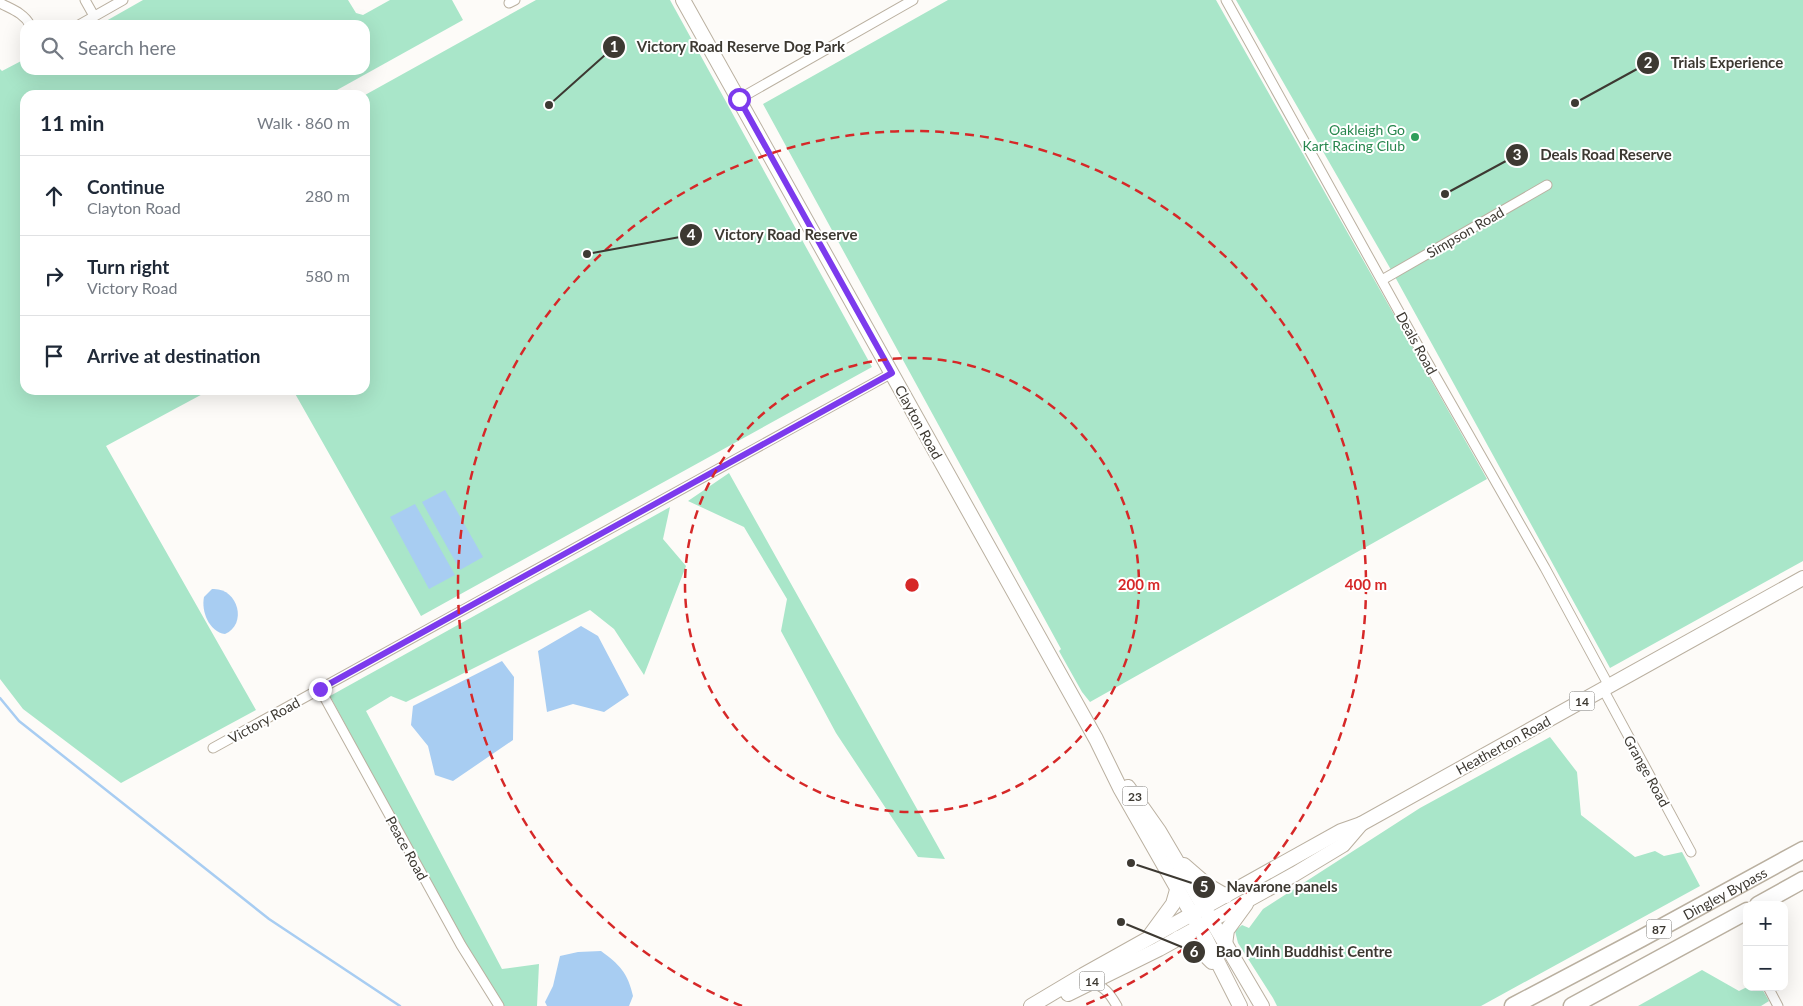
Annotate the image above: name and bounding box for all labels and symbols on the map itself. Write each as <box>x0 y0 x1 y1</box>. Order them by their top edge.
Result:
callout: Victory Road Reserve Dog Park <box>601 32 855 62</box>
text: 1 <box>610 37 618 55</box>
text: Victory Road Reserve Dog Park <box>636 37 846 55</box>
callout: Trials Experience <box>1635 48 1793 78</box>
text: 2 <box>1644 53 1653 71</box>
text: Trials Experience <box>1671 53 1783 71</box>
route start <box>728 88 751 111</box>
place label: Oakleigh Go Kart Racing Club <box>1302 121 1405 154</box>
marker: Oakleigh Go Kart Racing Club <box>1409 131 1421 143</box>
callout: Deals Road Reserve <box>1505 140 1681 170</box>
text: 3 <box>1513 145 1521 163</box>
text: Deals Road Reserve <box>1540 145 1672 163</box>
street label: Simpson Road <box>1423 203 1507 261</box>
callout: Victory Road Reserve <box>679 220 867 250</box>
text: 4 <box>687 225 696 243</box>
text: Victory Road Reserve <box>714 225 857 243</box>
street label: Deals Road <box>1393 309 1441 377</box>
street label: Clayton Road <box>892 382 946 462</box>
text: 200 m <box>1118 575 1160 593</box>
text: 400 m <box>1345 575 1387 593</box>
centre of rings <box>903 576 921 594</box>
route end <box>309 678 332 701</box>
road number: 14 <box>1570 691 1594 710</box>
street label: Victory Road <box>225 693 303 747</box>
street label: Heatherton Road <box>1453 712 1553 778</box>
street label: Grange Road <box>1620 732 1674 810</box>
road number: 23 <box>1122 786 1148 806</box>
street label: Peace Road <box>382 813 432 883</box>
street label: Dingley Bypass <box>1680 863 1770 923</box>
callout: Navarone panels <box>1191 872 1348 902</box>
text: 5 <box>1200 877 1208 895</box>
text: Navarone panels <box>1226 877 1338 895</box>
road number: 87 <box>1646 920 1672 939</box>
callout: Bao Minh Buddhist Centre <box>1181 937 1403 967</box>
text: 6 <box>1190 942 1199 960</box>
text: Bao Minh Buddhist Centre <box>1216 942 1392 960</box>
road number: 14 <box>1080 971 1104 990</box>

